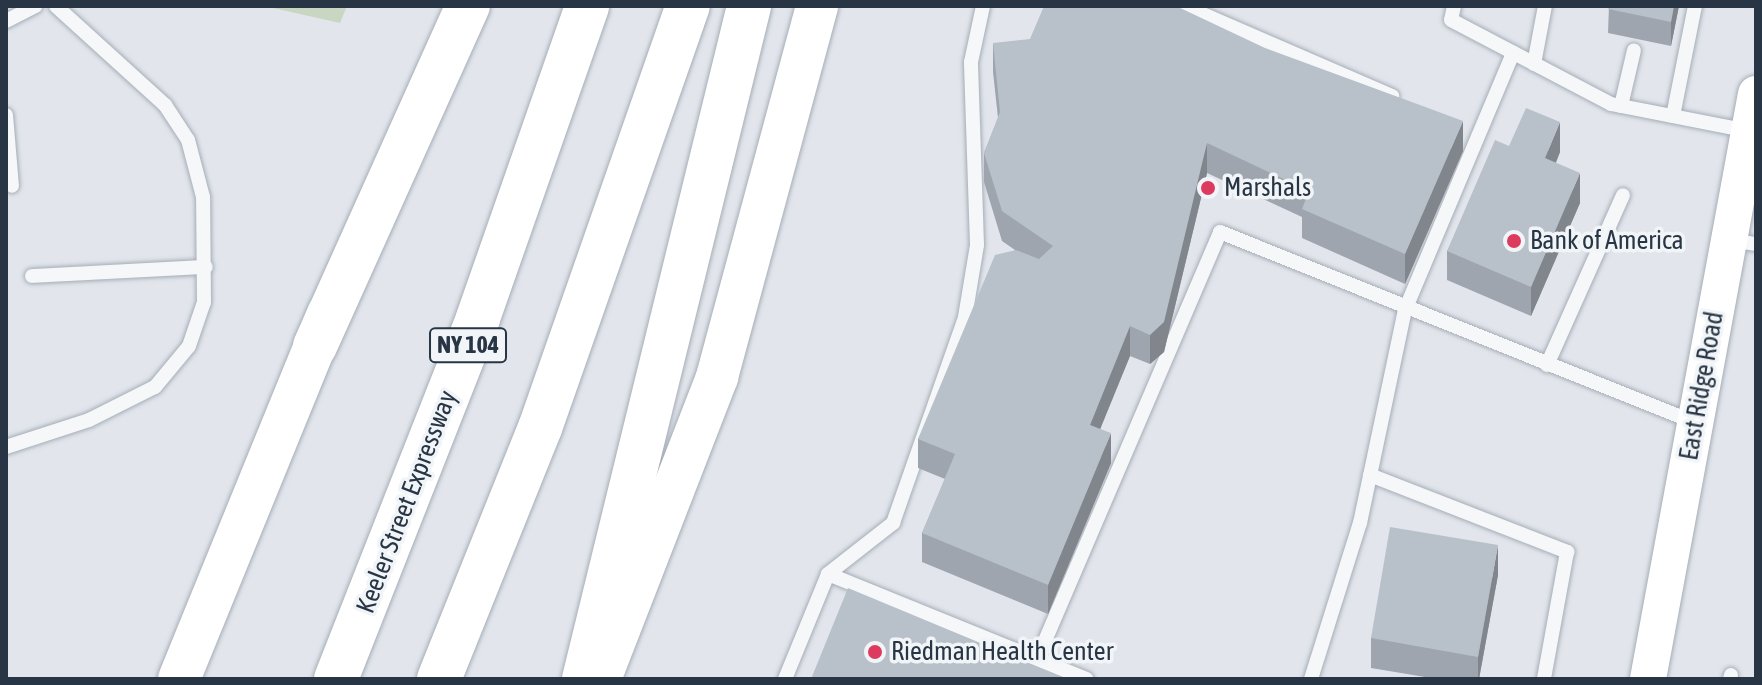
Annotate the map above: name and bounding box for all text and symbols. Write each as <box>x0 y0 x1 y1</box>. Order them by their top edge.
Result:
place label: Marshals <box>1224 172 1311 204</box>
marker: Marshals <box>1199 179 1217 197</box>
place label: Bank of America <box>1530 225 1684 257</box>
marker: Bank of America <box>1505 232 1523 250</box>
street label: East Ridge Road <box>1674 309 1730 463</box>
road number: NY 104 <box>428 325 508 365</box>
street label: Keeler Street Expressway <box>350 386 464 618</box>
place label: Riedman Health Center <box>891 636 1113 668</box>
marker: Riedman Health Center <box>866 643 884 661</box>

